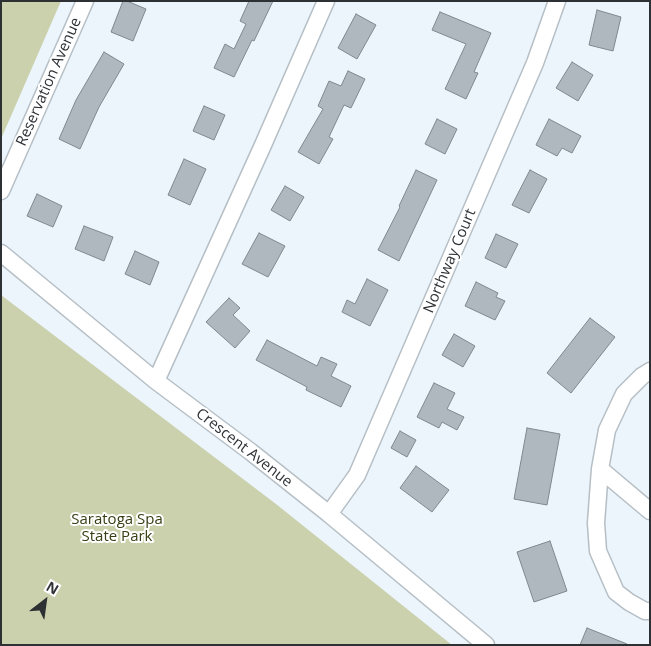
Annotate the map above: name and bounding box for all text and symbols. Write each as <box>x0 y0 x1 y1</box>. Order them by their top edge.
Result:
street label: Reservation Avenue <box>13 15 85 149</box>
street label: Northway Court <box>420 206 480 316</box>
street label: Crescent Avenue <box>192 405 296 491</box>
park label: Saratoga Spa State Park <box>71 511 163 546</box>
north arrow <box>20 576 70 626</box>
text: N <box>43 576 62 599</box>

